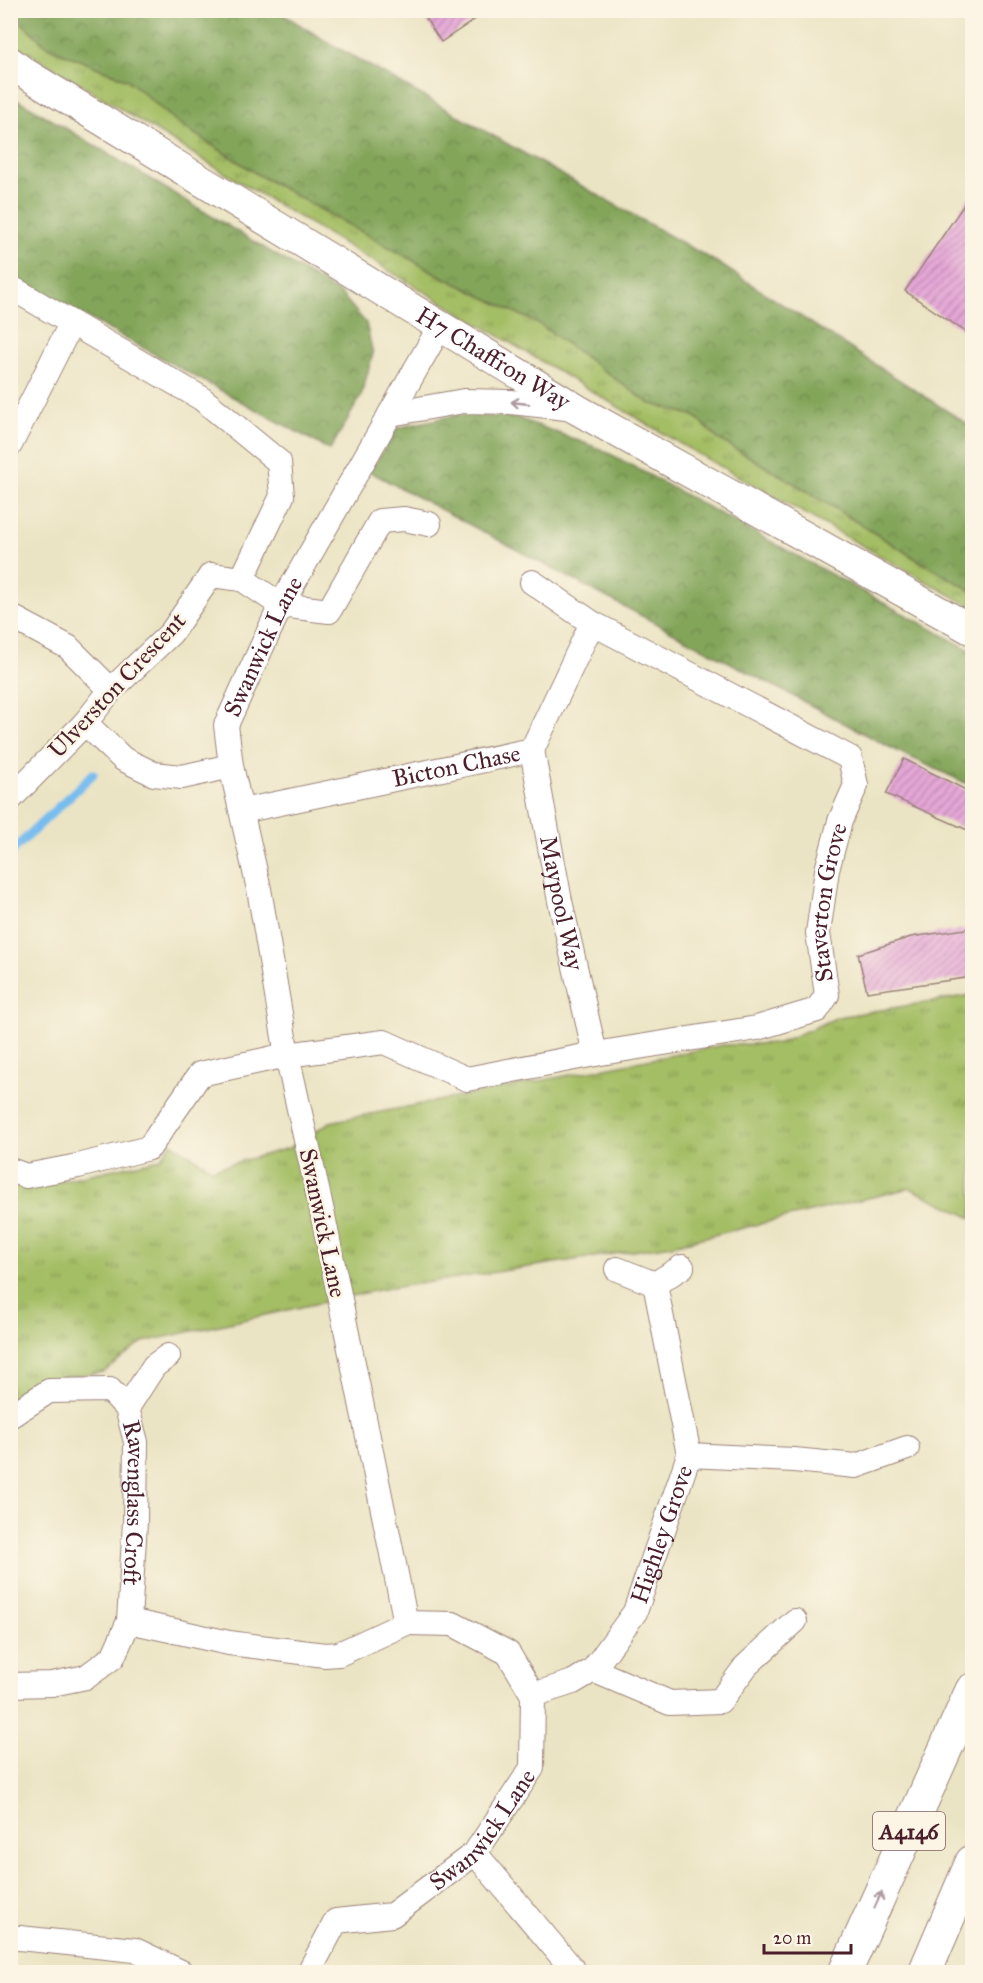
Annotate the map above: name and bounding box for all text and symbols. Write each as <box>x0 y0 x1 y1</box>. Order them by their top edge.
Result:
street label: H7 Chaffron Way <box>411 300 576 417</box>
one-way arrow <box>510 398 530 409</box>
street label: Swanwick Lane <box>217 571 309 721</box>
street label: Ulverston Crescent <box>42 605 193 764</box>
street label: Bicton Chase <box>390 738 523 794</box>
street label: Staverton Grove <box>803 820 854 984</box>
street label: Maypool Way <box>533 833 591 974</box>
street label: Swanwick Lane <box>293 1146 353 1300</box>
street label: Ravenglass Croft <box>116 1417 152 1587</box>
street label: Highley Grove <box>624 1461 699 1608</box>
street label: Swanwick Lane <box>423 1763 542 1897</box>
road number: A4146 <box>873 1812 945 1850</box>
one-way arrow <box>873 1891 884 1909</box>
scale bar <box>764 1917 851 1955</box>
text: 20 m <box>773 1927 811 1949</box>

